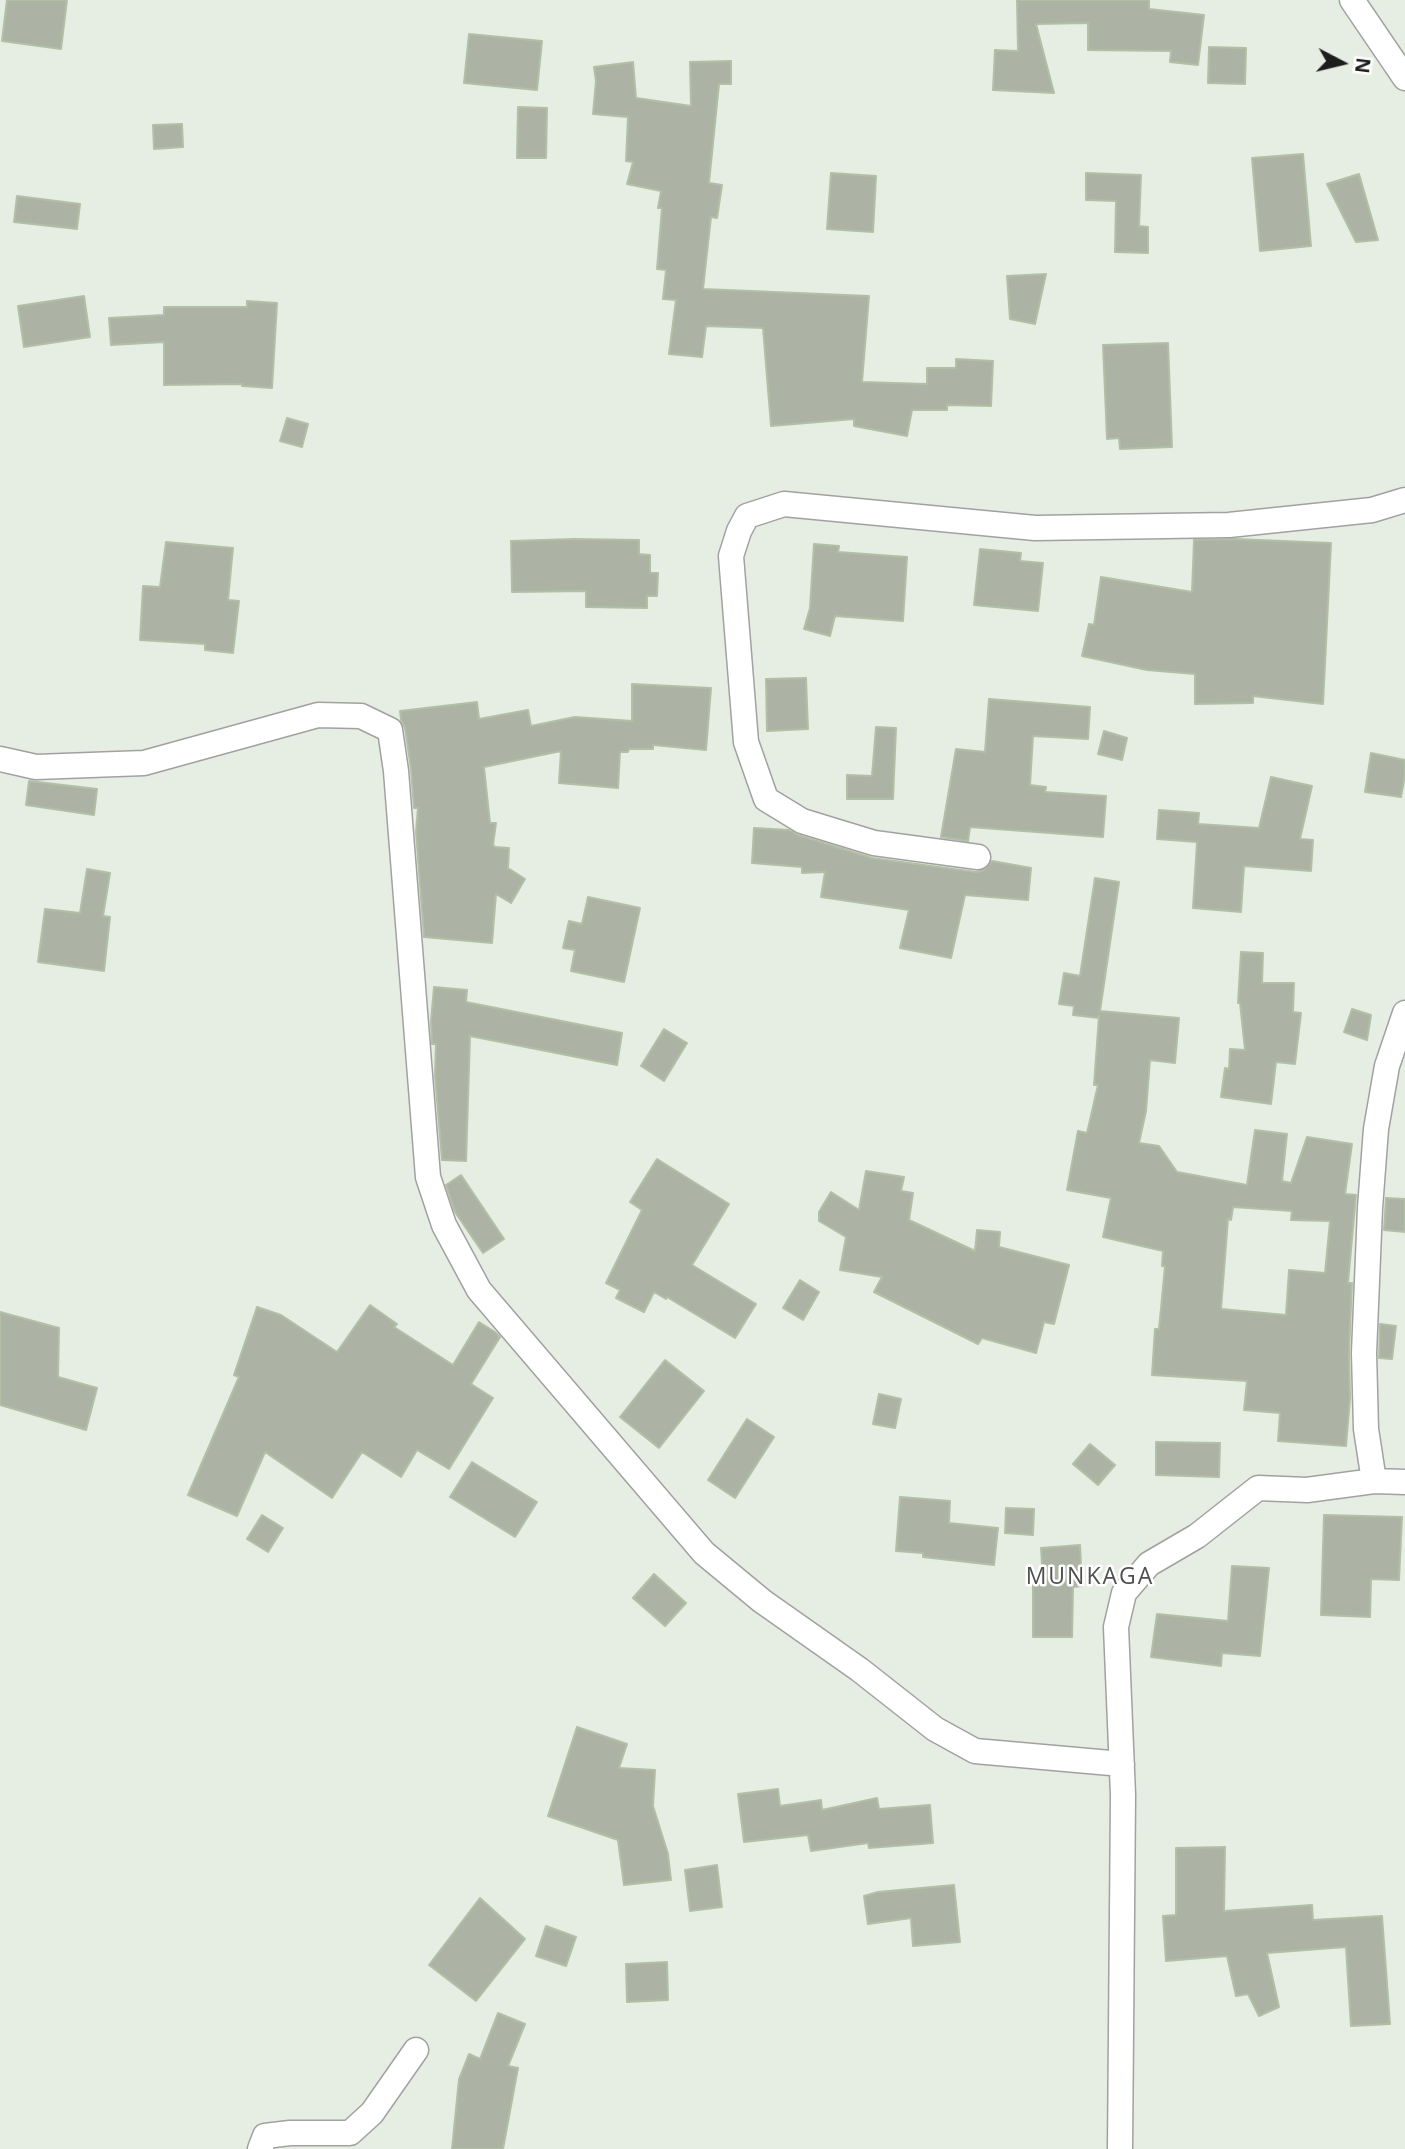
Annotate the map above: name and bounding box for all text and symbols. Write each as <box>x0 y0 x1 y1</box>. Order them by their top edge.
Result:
north arrow <box>1307 28 1377 98</box>
text: N <box>1349 56 1377 75</box>
district label: MUNKAGA <box>1027 1563 1153 1591</box>

